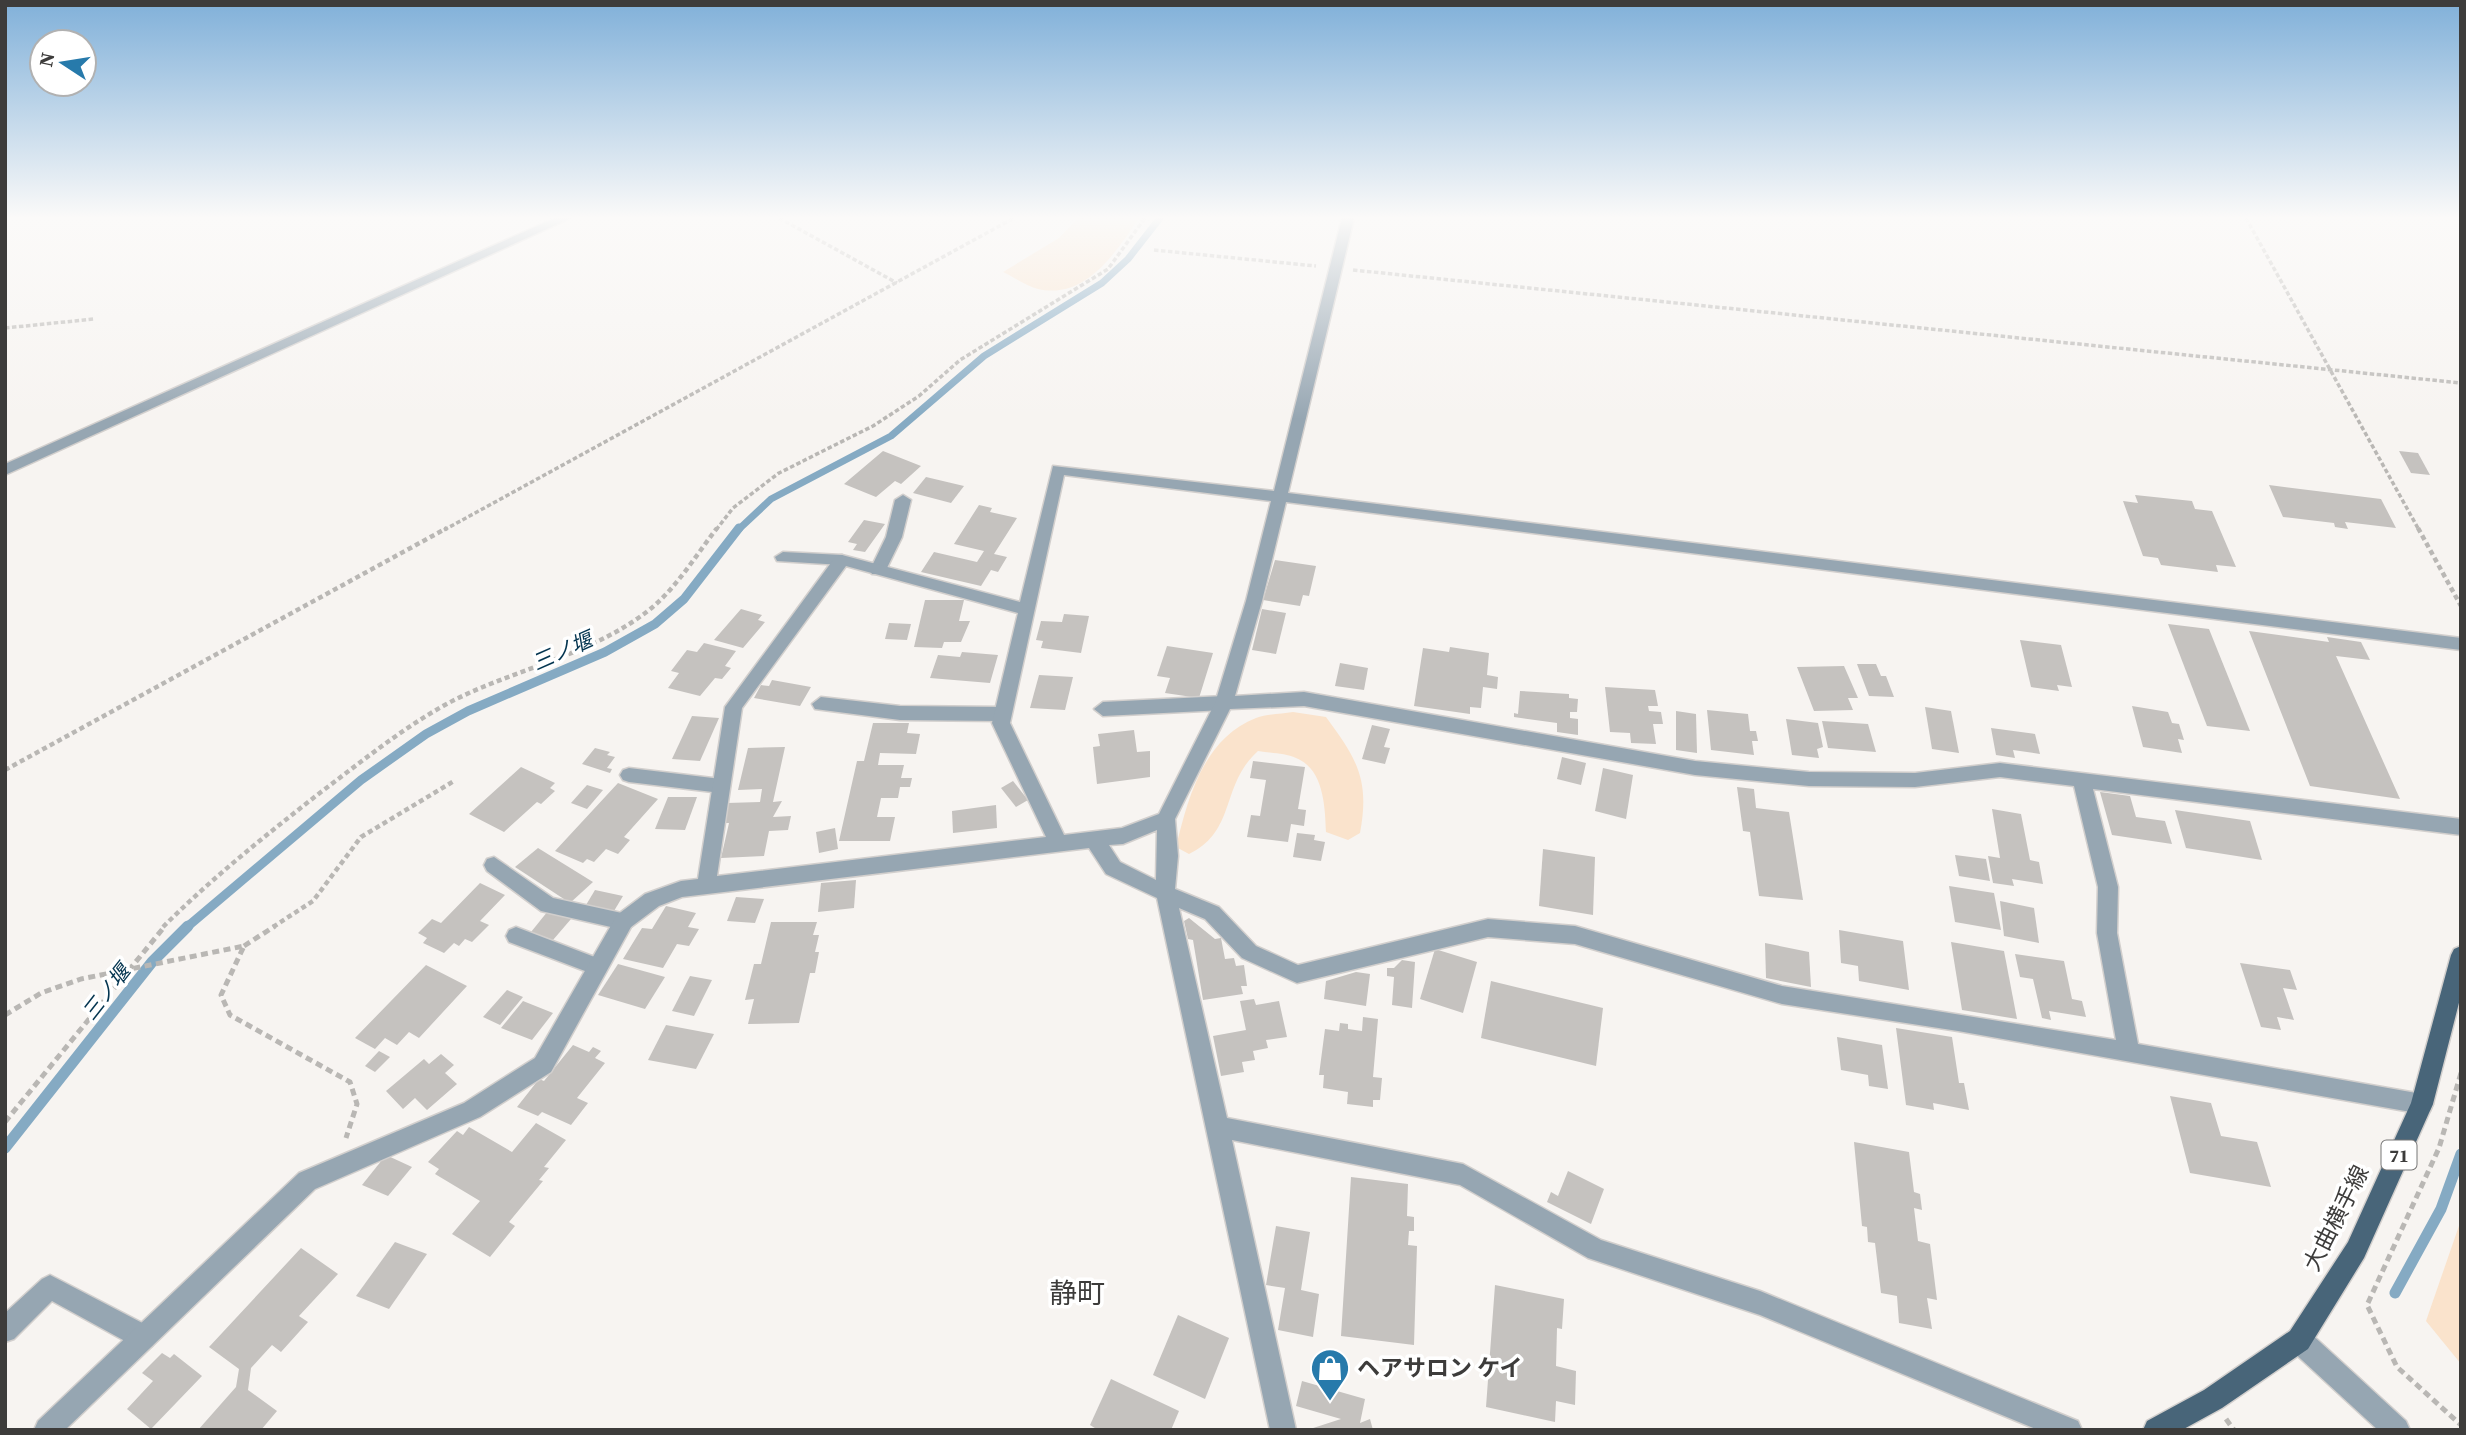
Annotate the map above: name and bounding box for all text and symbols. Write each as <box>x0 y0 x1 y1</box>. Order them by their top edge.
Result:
north arrow <box>28 28 98 98</box>
text: N <box>32 50 61 69</box>
water label: 三ノ堰 <box>527 623 600 677</box>
water label: 三ノ堰 <box>75 955 139 1026</box>
road number: 71 <box>2382 1140 2416 1170</box>
street label: 大曲横手線 <box>2296 1160 2376 1276</box>
district label: 静町 <box>1049 1274 1105 1312</box>
shop icon: ヘアサロン ケイ <box>1309 1347 1351 1402</box>
place label: ヘアサロン ケイ <box>1357 1352 1522 1384</box>

